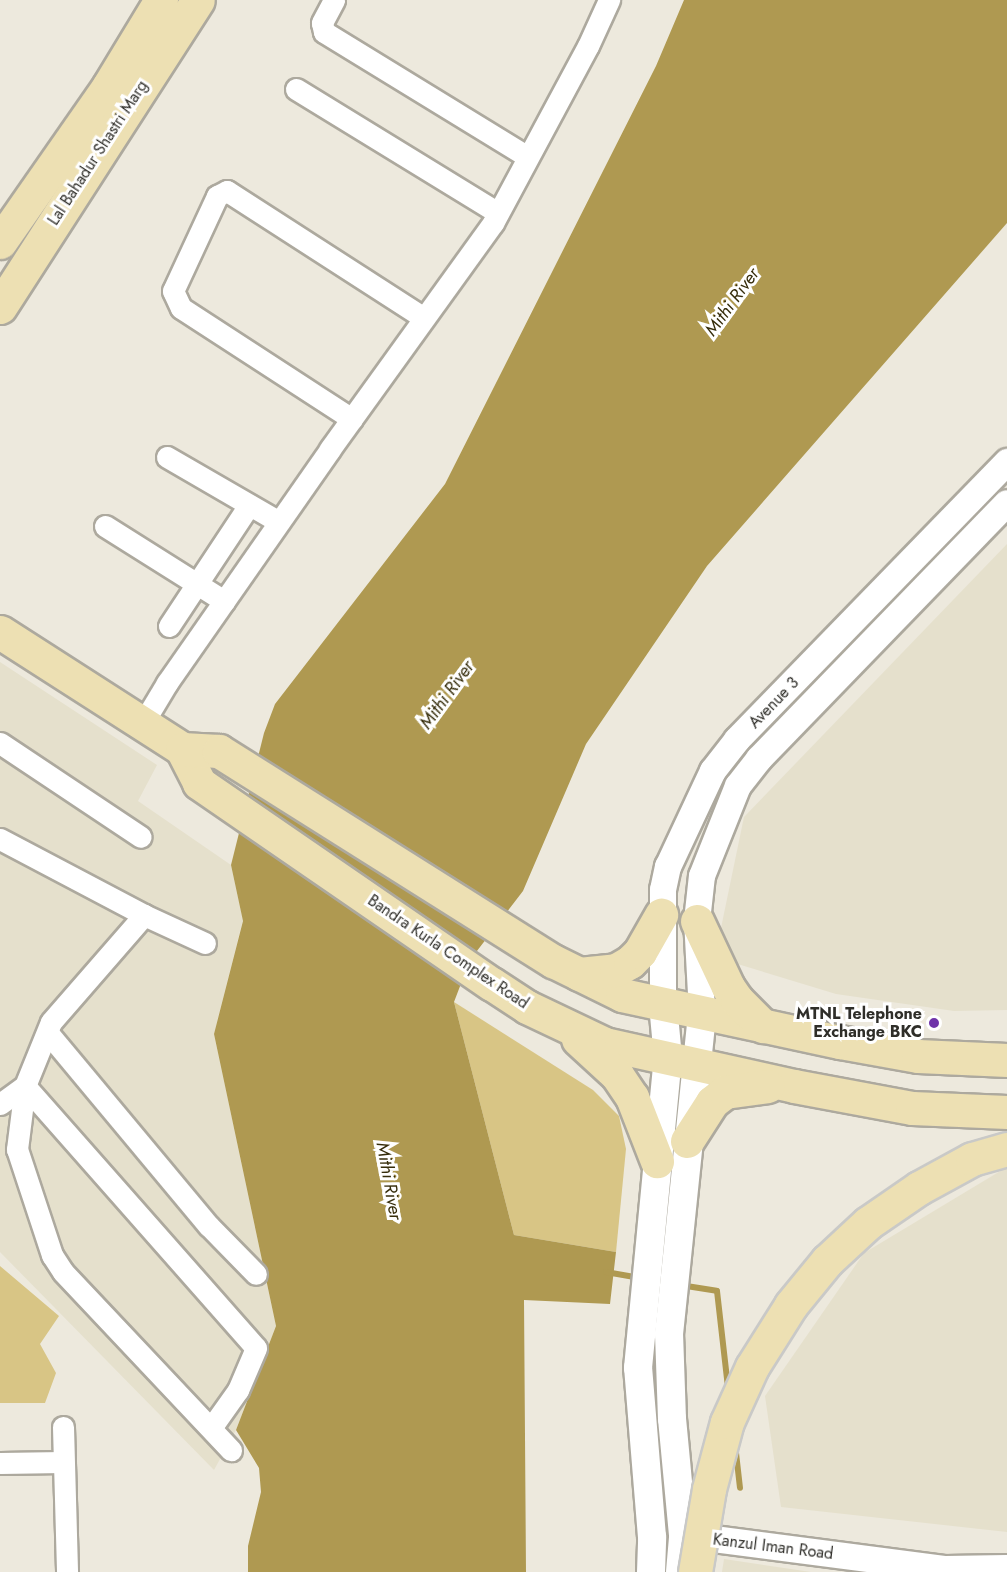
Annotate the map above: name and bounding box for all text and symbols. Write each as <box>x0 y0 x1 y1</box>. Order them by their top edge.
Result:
street label: Lal Bahadur Shastri Marg <box>44 77 152 229</box>
water label: Mithi River <box>700 264 764 340</box>
water label: Mithi River <box>415 657 479 733</box>
street label: Avenue 3 <box>745 674 803 732</box>
street label: Bandra Kurla Complex Road <box>364 891 532 1013</box>
place label: MTNL Telephone Exchange BKC <box>796 1004 922 1042</box>
marker: MTNL Telephone Exchange BKC <box>927 1016 941 1030</box>
water label: Mithi River <box>372 1140 406 1222</box>
street label: Kanzul Iman Road <box>712 1530 834 1564</box>

